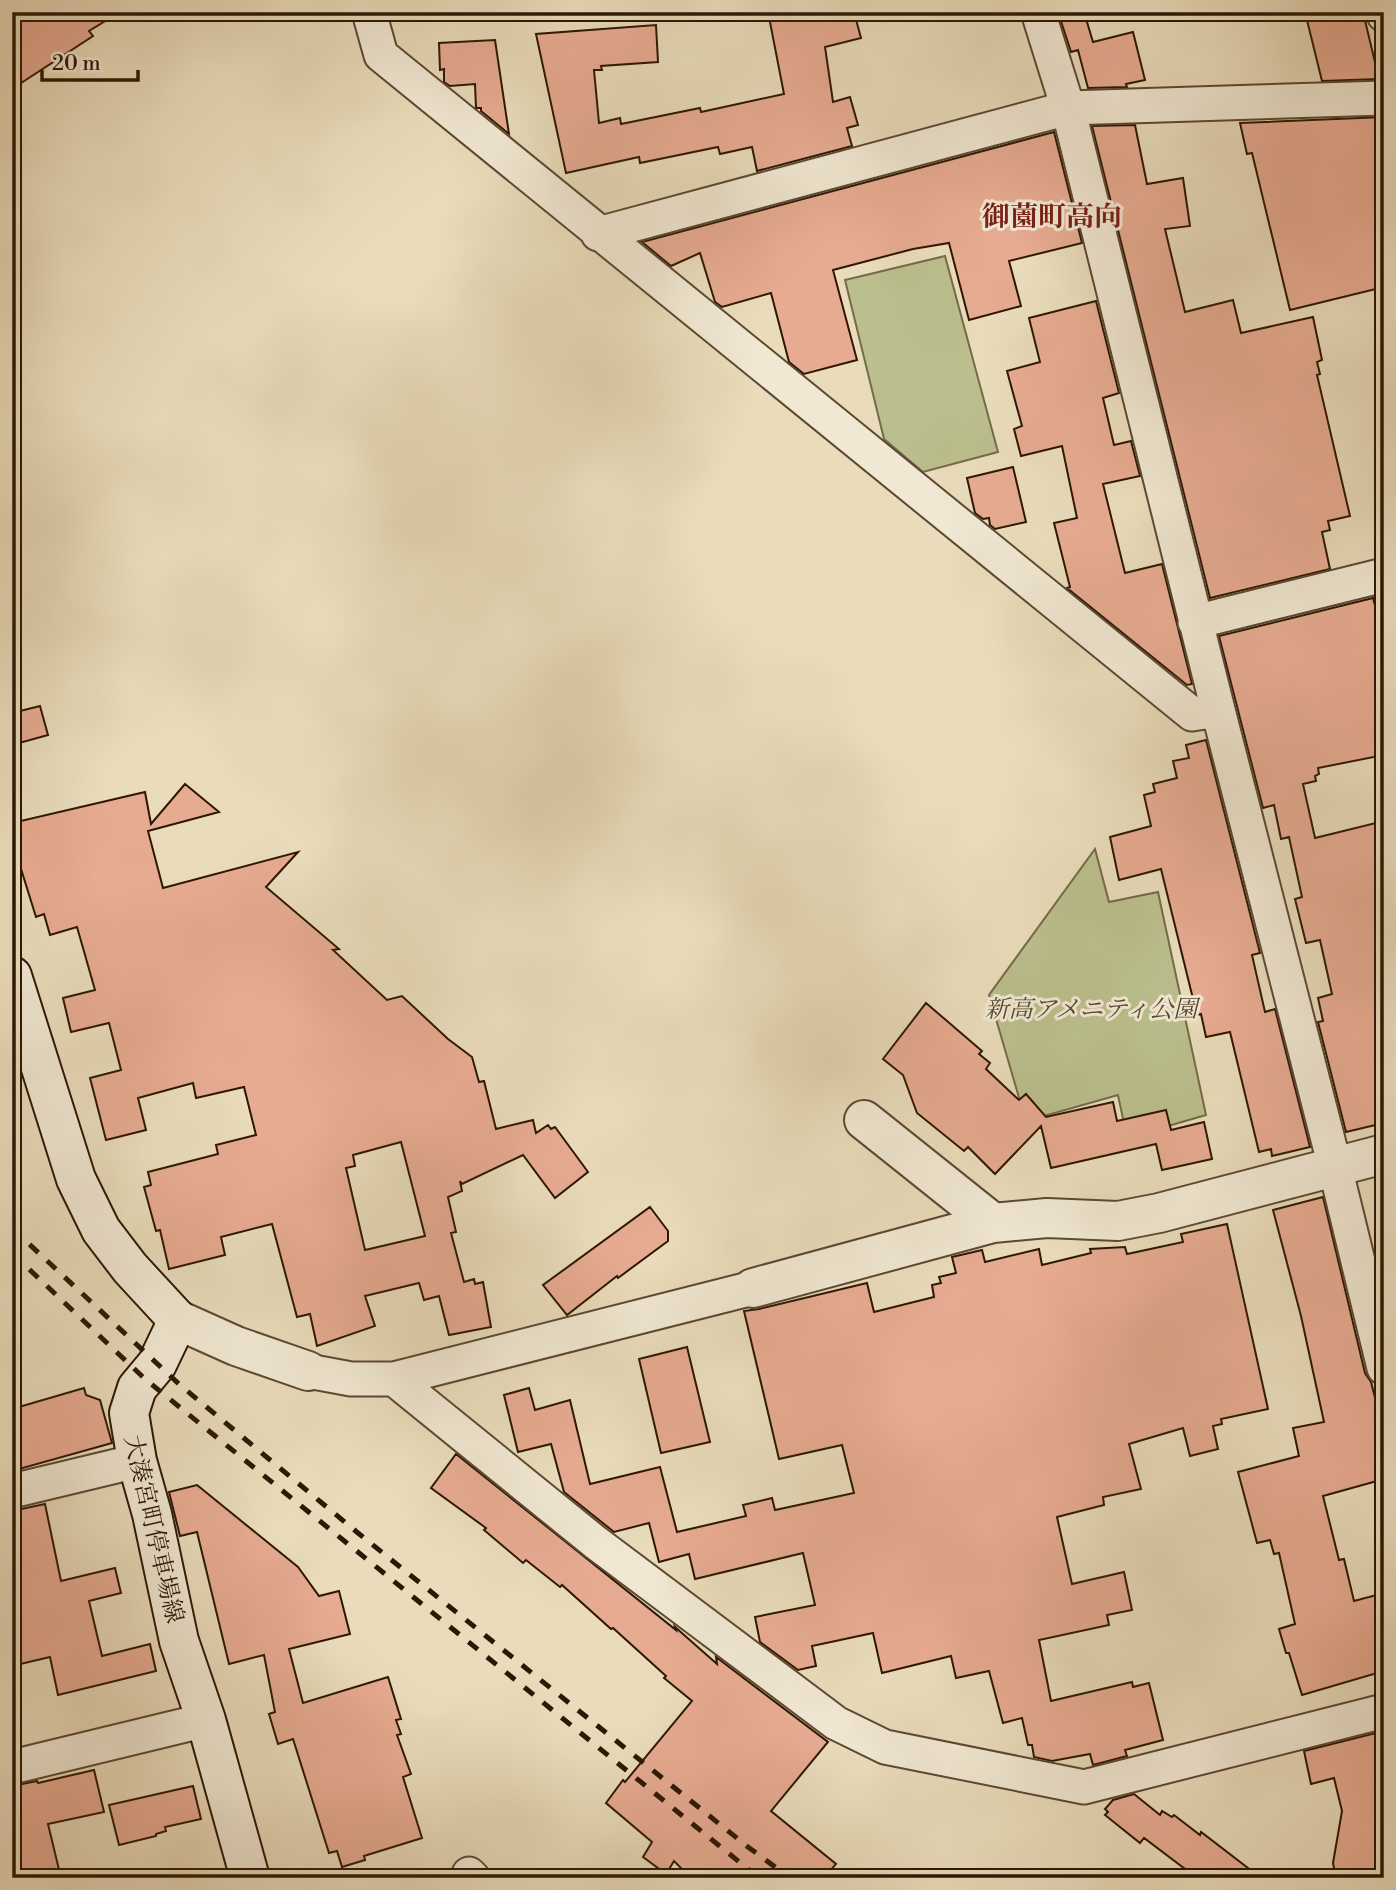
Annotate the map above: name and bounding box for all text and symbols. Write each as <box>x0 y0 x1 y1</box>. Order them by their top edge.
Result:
scale bar <box>42 38 138 82</box>
text: 20 m <box>52 51 101 77</box>
district label: 御薗町高向 <box>982 200 1122 235</box>
park label: 新高アメニティ公園 <box>985 995 1201 1025</box>
street label: 大湊宮町停車場線 <box>117 1432 189 1626</box>

